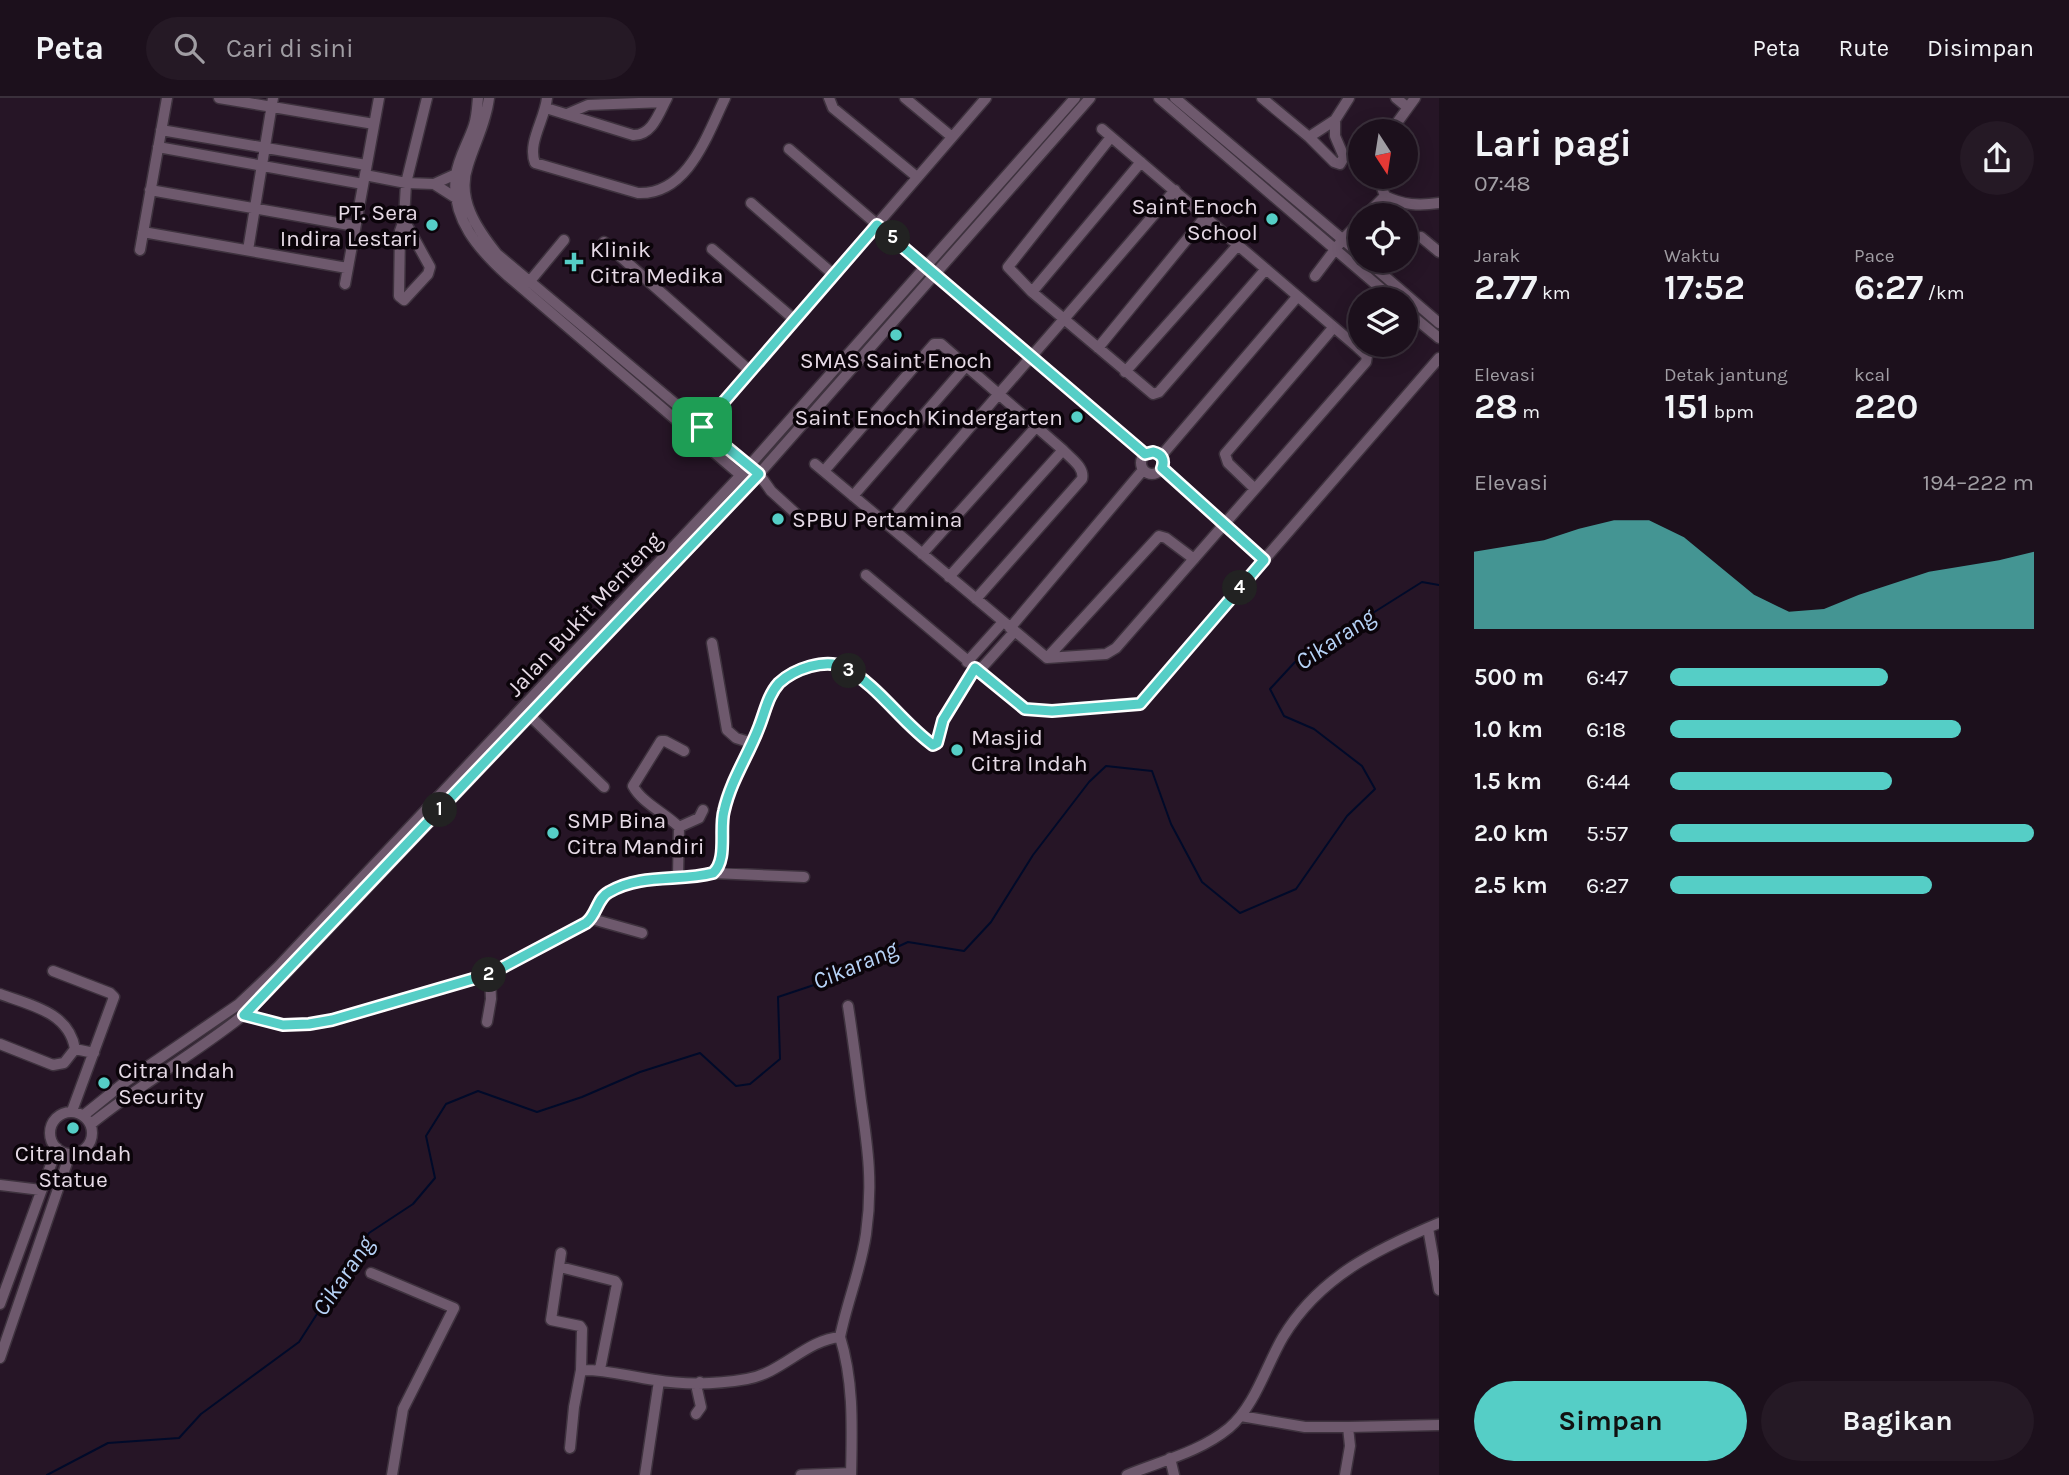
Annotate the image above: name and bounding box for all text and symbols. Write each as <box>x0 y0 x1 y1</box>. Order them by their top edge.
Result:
search box <box>146 17 636 80</box>
text: Peta <box>35 29 104 67</box>
icon: search <box>170 29 208 67</box>
text: Cari di sini <box>226 33 354 64</box>
text: Peta <box>1753 34 1800 62</box>
text: Rute <box>1838 34 1889 62</box>
text: Disimpan <box>1927 34 2034 62</box>
north arrow <box>1348 119 1418 189</box>
map controls <box>1348 119 1418 357</box>
text: Lari pagi <box>1474 121 1632 166</box>
button: share <box>1960 121 2034 195</box>
text: 07:48 <box>1474 170 1531 197</box>
place label: Saint Enoch School <box>1131 193 1258 246</box>
place label: PT. Sera Indira Lestari <box>280 199 418 252</box>
button: locate <box>1348 203 1418 273</box>
marker: Saint Enoch School <box>1264 211 1280 227</box>
marker: PT. Sera Indira Lestari <box>424 217 440 233</box>
pin: 5 <box>876 220 910 256</box>
text: 5 <box>887 226 898 248</box>
place label: Klinik Citra Medika <box>590 236 723 289</box>
text: Jarak <box>1474 245 1520 267</box>
text: Waktu <box>1664 245 1720 267</box>
text: Pace <box>1854 245 1895 267</box>
marker: Klinik Citra Medika <box>564 252 584 272</box>
text: 2.77 <box>1474 267 1538 308</box>
text: 17:52 <box>1664 267 1745 308</box>
text: 6:27 <box>1854 267 1923 308</box>
text: km <box>1538 282 1571 304</box>
text: /km <box>1923 282 1964 304</box>
button: layers <box>1348 287 1418 357</box>
marker: SMAS Saint Enoch <box>888 327 904 343</box>
place label: SMAS Saint Enoch <box>800 347 992 374</box>
text: Elevasi <box>1474 364 1535 386</box>
text: Detak jantung <box>1664 364 1788 386</box>
text: kcal <box>1854 364 1890 386</box>
text: 28 <box>1474 386 1518 427</box>
text: 151 <box>1664 386 1709 427</box>
text: 220 <box>1854 386 1919 427</box>
pin <box>672 397 732 457</box>
text: m <box>1518 401 1540 423</box>
text: bpm <box>1709 401 1754 423</box>
place label: Saint Enoch Kindergarten <box>795 404 1063 431</box>
icon: arrive <box>683 408 721 446</box>
marker: Saint Enoch Kindergarten <box>1069 409 1085 425</box>
text: Elevasi <box>1474 469 1548 496</box>
text: 194–222 m <box>1922 469 2034 496</box>
place label: SPBU Pertamina <box>792 506 963 533</box>
marker: SPBU Pertamina <box>770 511 786 527</box>
street label: Jalan Bukit Menteng <box>501 526 668 702</box>
pin: 4 <box>1222 570 1258 606</box>
text: 4 <box>1234 576 1245 598</box>
water label: Cikarang <box>1290 602 1381 676</box>
pin: 3 <box>832 654 866 688</box>
text: 3 <box>843 659 854 681</box>
text: 500 m <box>1474 664 1544 691</box>
text: 6:47 <box>1586 664 1628 691</box>
text: 1.0 km <box>1474 716 1543 743</box>
text: 6:18 <box>1586 716 1626 743</box>
place label: Masjid Citra Indah <box>971 724 1088 777</box>
marker: Masjid Citra Indah <box>949 742 965 758</box>
text: 1.5 km <box>1474 768 1542 795</box>
text: 6:44 <box>1586 768 1630 795</box>
pin: 1 <box>422 792 458 828</box>
text: 1 <box>436 798 443 820</box>
place label: SMP Bina Citra Mandiri <box>567 807 705 860</box>
text: 2.0 km <box>1474 820 1549 847</box>
text: 5:57 <box>1586 820 1628 847</box>
marker: SMP Bina Citra Mandiri <box>545 825 561 841</box>
text: 2.5 km <box>1474 872 1548 899</box>
text: 6:27 <box>1586 872 1629 899</box>
water label: Cikarang <box>808 934 902 995</box>
pin: 2 <box>472 958 506 992</box>
text: 2 <box>483 963 494 985</box>
place label: Citra Indah Security <box>118 1057 235 1110</box>
marker: Citra Indah Security <box>96 1075 112 1091</box>
marker: Citra Indah Statue <box>65 1120 81 1136</box>
place label: Citra Indah Statue <box>15 1140 131 1193</box>
water label: Cikarang <box>306 1230 380 1321</box>
button: Simpan <box>1474 1381 1747 1461</box>
button: Bagikan <box>1761 1381 2034 1461</box>

